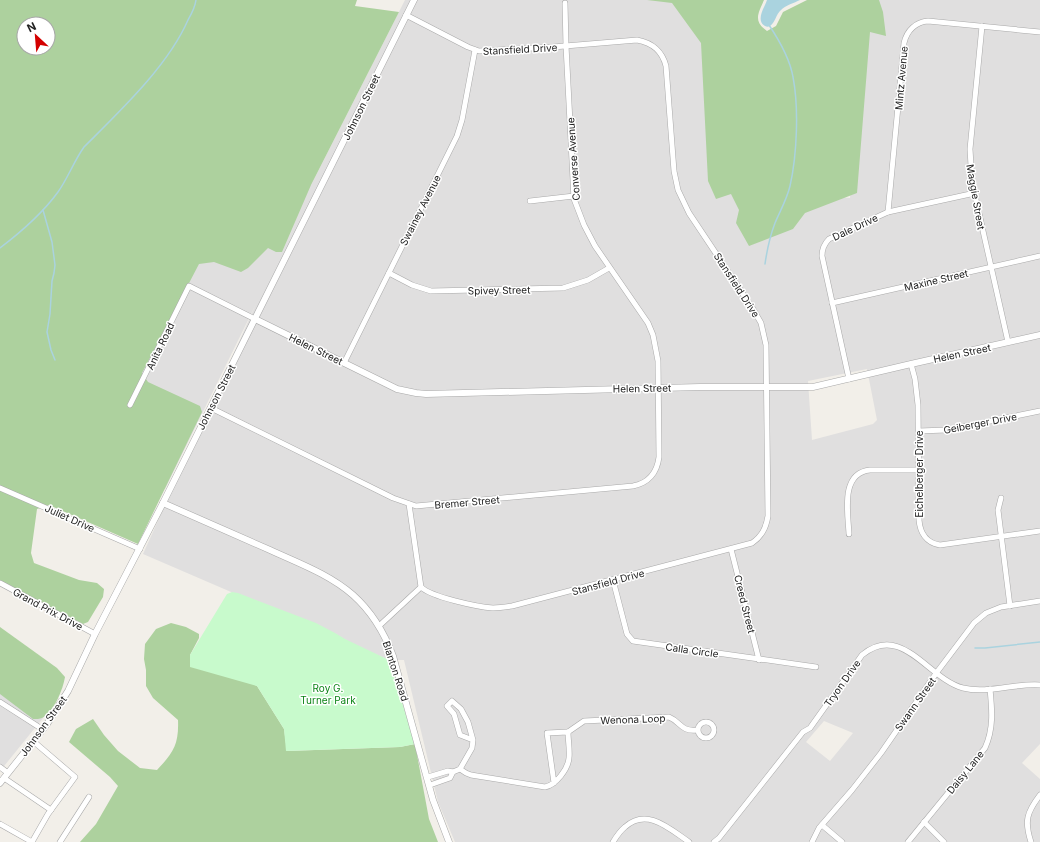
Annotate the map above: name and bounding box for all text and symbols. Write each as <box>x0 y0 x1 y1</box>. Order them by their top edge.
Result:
north arrow <box>16 16 56 56</box>
text: N <box>25 19 38 35</box>
street label: Stansfield Drive <box>482 41 558 57</box>
street label: Mintz Avenue <box>892 45 910 110</box>
street label: Johnson Street <box>340 71 382 142</box>
street label: Converse Avenue <box>564 117 582 201</box>
street label: Maggie Street <box>964 163 988 231</box>
street label: Swainey Avenue <box>397 172 443 247</box>
street label: Dale Drive <box>830 211 880 243</box>
street label: Stansfield Drive <box>712 250 762 320</box>
street label: Maxine Street <box>903 267 970 293</box>
street label: Spivey Street <box>468 283 531 297</box>
street label: Anita Road <box>143 320 177 372</box>
street label: Helen Street <box>287 331 346 368</box>
street label: Helen Street <box>932 341 993 365</box>
street label: Johnson Street <box>194 362 238 432</box>
street label: Helen Street <box>613 381 672 395</box>
street label: Geiberger Drive <box>942 410 1018 436</box>
street label: Eichelberger Drive <box>913 430 925 518</box>
street label: Bremer Street <box>434 493 501 511</box>
street label: Juliet Drive <box>43 502 97 534</box>
street label: Stansfield Drive <box>570 566 646 597</box>
street label: Creed Street <box>732 574 758 635</box>
street label: Grand Prix Drive <box>11 586 85 633</box>
street label: Blanton Road <box>381 639 411 703</box>
street label: Calla Circle <box>665 640 719 660</box>
street label: Tryon Drive <box>821 657 863 709</box>
street label: Swann Street <box>892 674 938 733</box>
park label: Roy G. Turner Park <box>300 682 356 706</box>
street label: Johnson Street <box>17 693 69 759</box>
street label: Wenona Loop <box>600 712 666 726</box>
street label: Daisy Lane <box>944 748 986 796</box>

